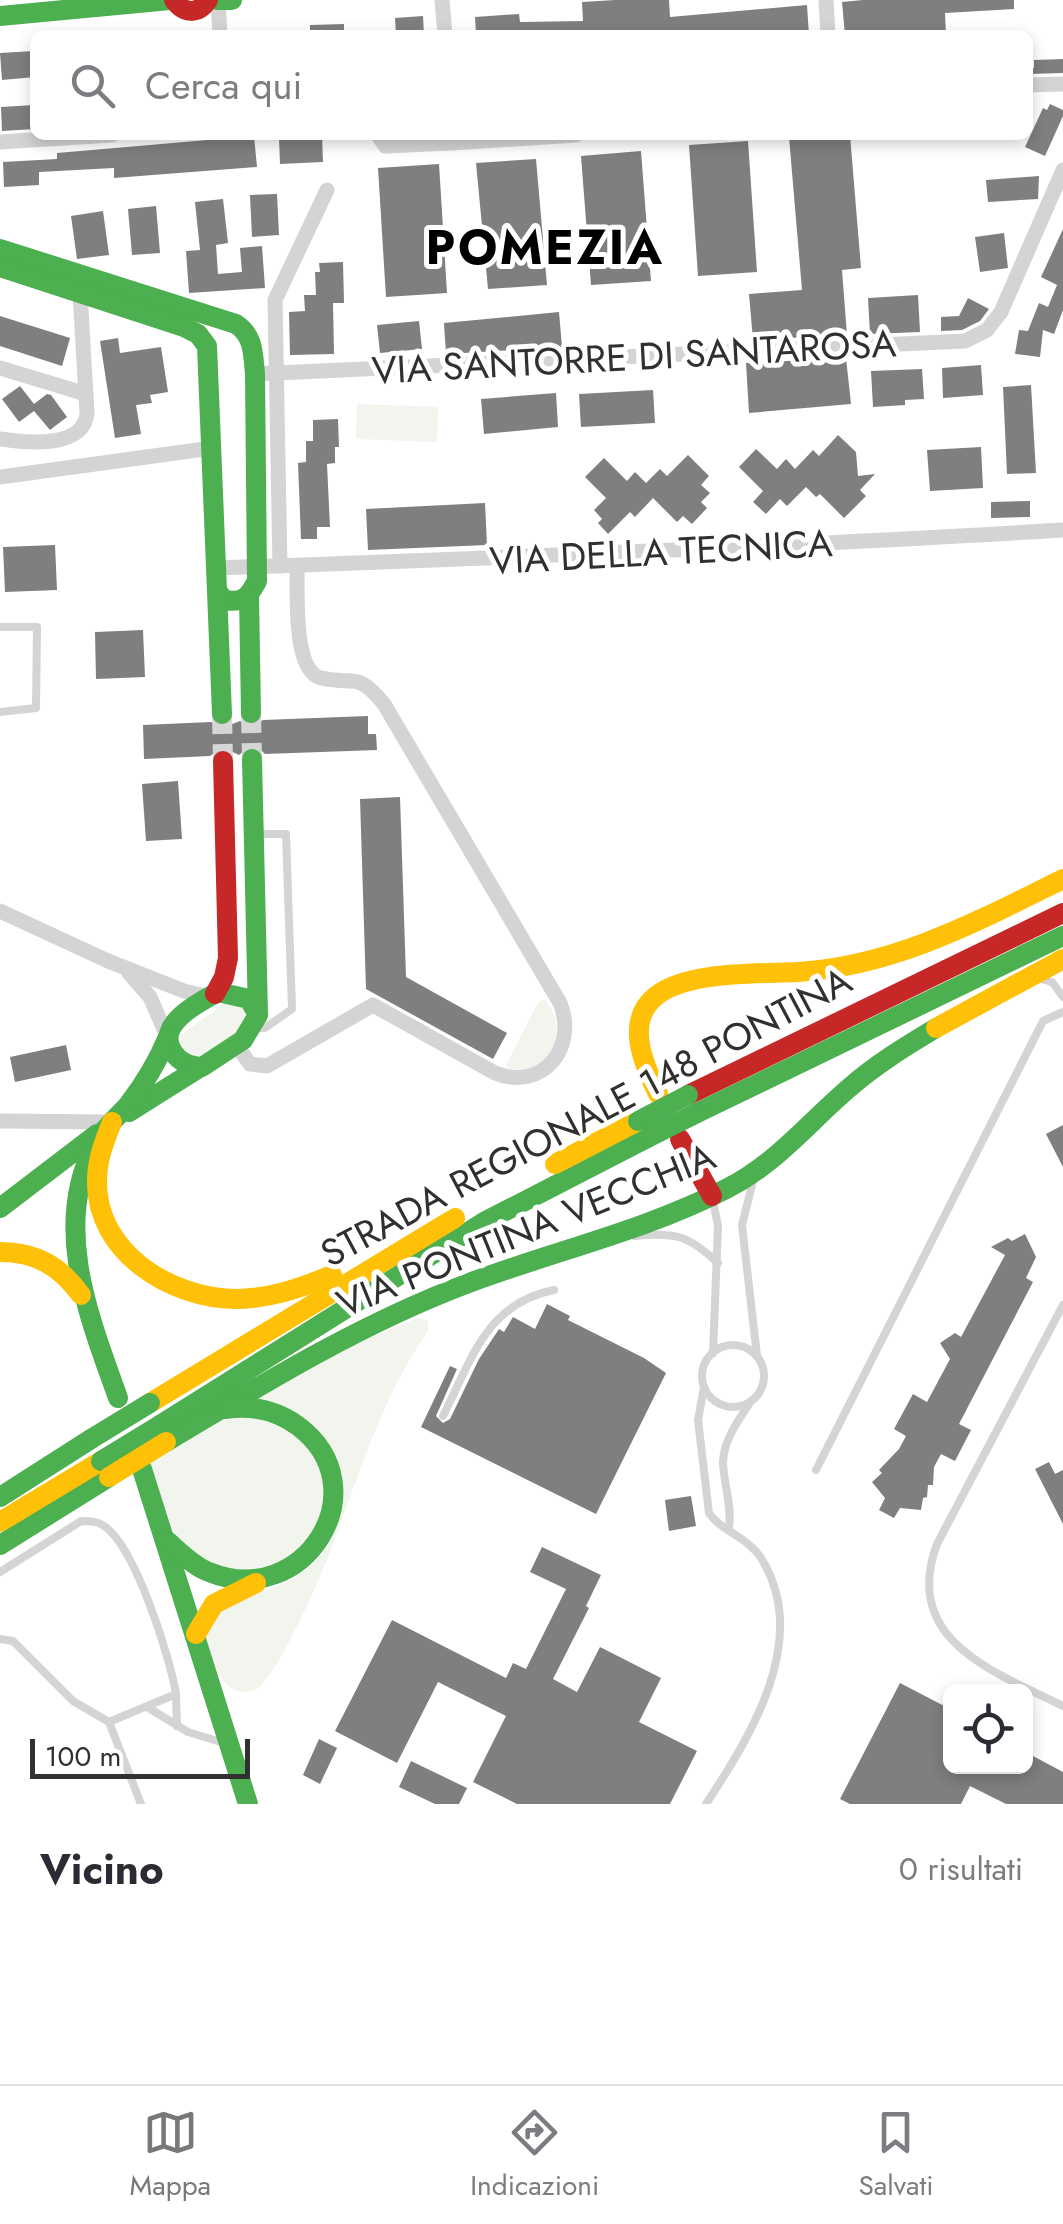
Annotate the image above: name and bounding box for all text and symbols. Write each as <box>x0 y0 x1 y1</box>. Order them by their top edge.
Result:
search box <box>30 30 1033 140</box>
icon: search <box>65 58 120 113</box>
text: Cerca qui <box>145 58 302 113</box>
district label: POMEZIA <box>426 213 664 282</box>
street label: VIA SANTORRE DI SANTAROSA <box>370 315 898 398</box>
street label: VIA DELLA TECNICA <box>488 515 834 588</box>
street label: STRADA REGIONALE 148 PONTINA <box>311 953 861 1280</box>
street label: VIA PONTINA VECCHIA <box>328 1128 723 1331</box>
map controls <box>943 1684 1033 1774</box>
button: locate <box>943 1684 1033 1774</box>
scale bar <box>30 1734 250 1778</box>
text: 100 m <box>45 1736 121 1777</box>
text: Vicino <box>40 1839 164 1900</box>
text: 0 risultati <box>899 1846 1023 1892</box>
tab: Mappa <box>130 2105 211 2206</box>
tab: Indicazioni <box>470 2105 599 2206</box>
tab: Salvati <box>858 2105 933 2206</box>

